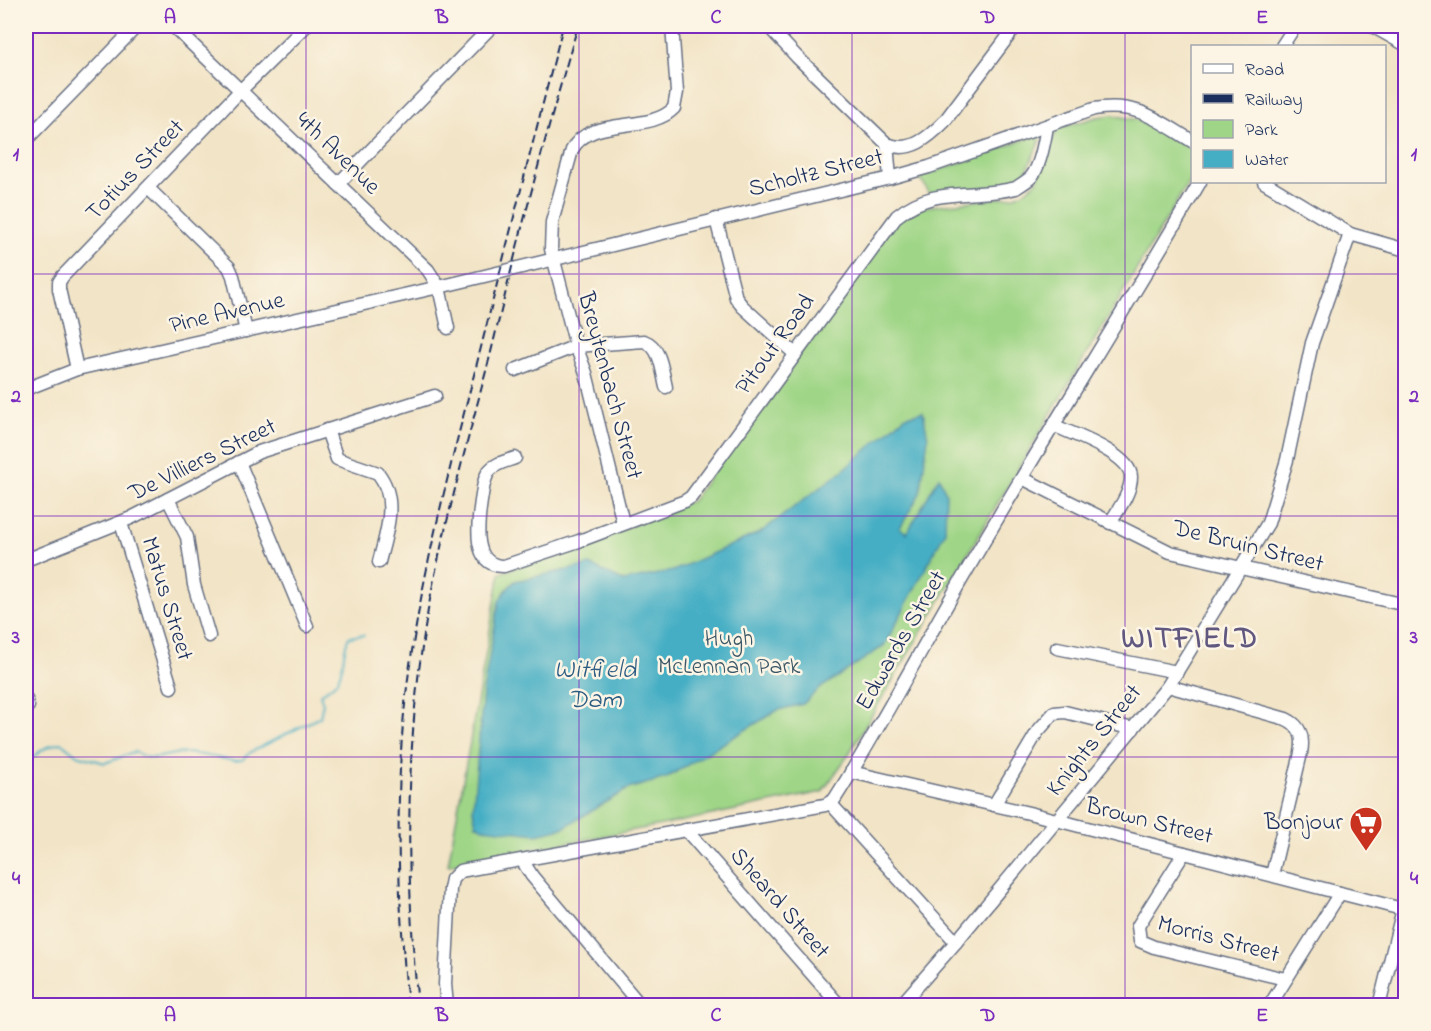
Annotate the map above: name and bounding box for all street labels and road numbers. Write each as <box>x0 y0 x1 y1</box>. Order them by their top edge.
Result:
street label: 4th Avenue <box>286 104 388 204</box>
street label: Totius Street <box>78 112 194 230</box>
street label: Scholtz Street <box>745 140 887 208</box>
street label: Pine Avenue <box>166 284 288 344</box>
street label: Pitout Road <box>727 287 825 403</box>
street label: Breytenbach Street <box>566 288 651 484</box>
street label: De Villiers Street <box>122 410 283 512</box>
street label: De Bruin Street <box>1168 511 1327 583</box>
street label: Matus Street <box>131 533 201 665</box>
street label: Edwards Street <box>848 565 956 717</box>
street label: Knights Street <box>1039 677 1151 805</box>
street label: Brown Street <box>1081 789 1216 855</box>
street label: Sheard Street <box>721 840 837 968</box>
street label: Morris Street <box>1153 907 1283 973</box>

